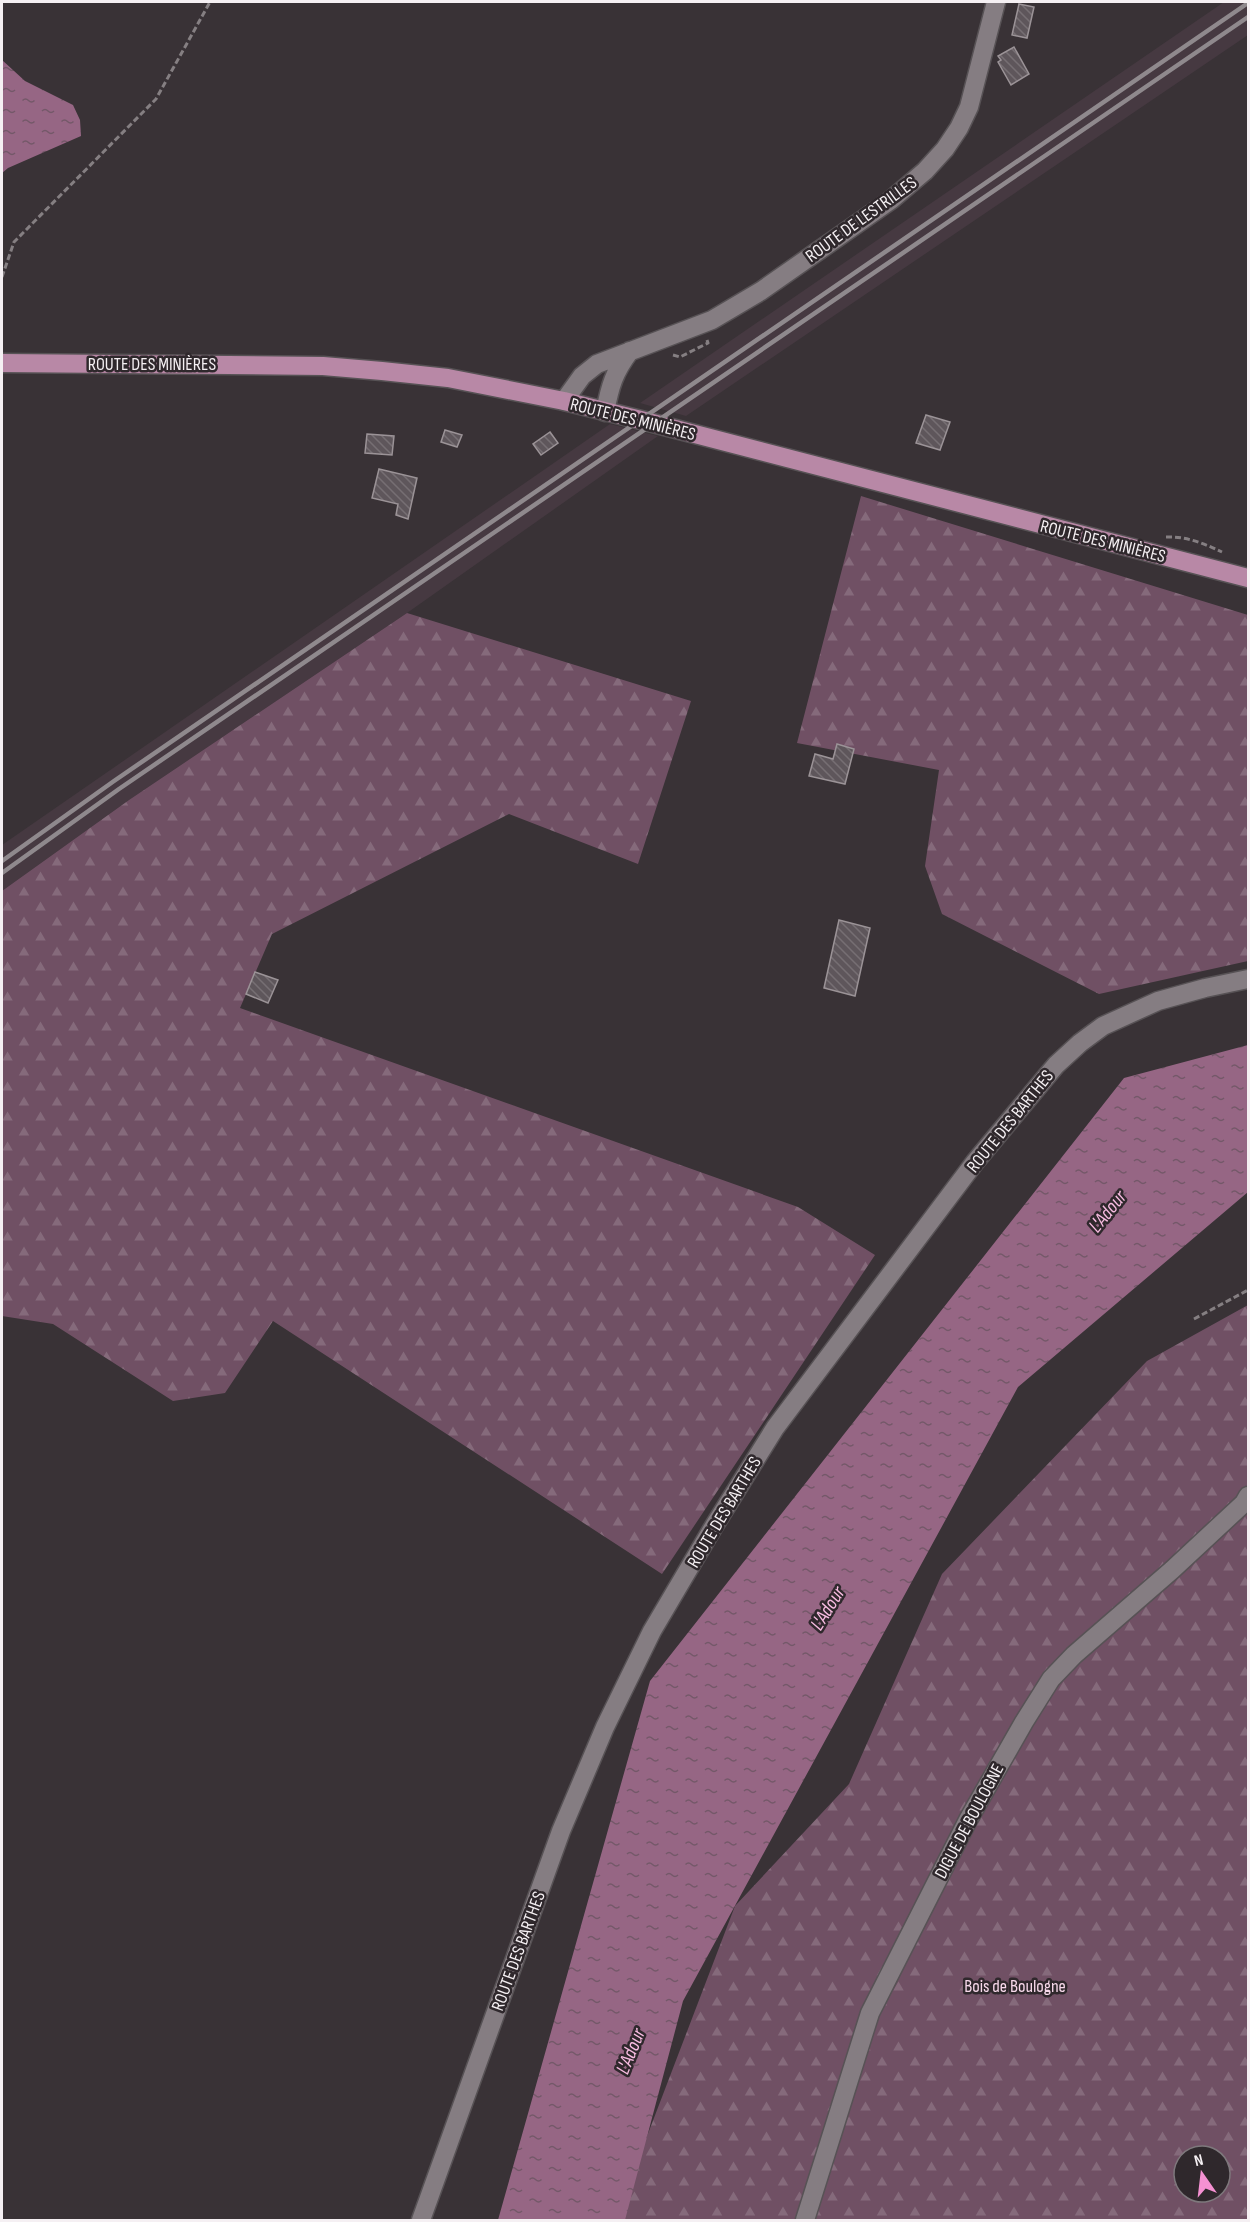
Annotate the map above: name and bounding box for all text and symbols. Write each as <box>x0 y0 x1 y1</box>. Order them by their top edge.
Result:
street label: ROUTE DE LESTRILLES <box>802 172 921 267</box>
street label: ROUTE DES MINIÈRES <box>88 354 216 375</box>
street label: ROUTE DES MINIÈRES <box>568 394 698 445</box>
street label: ROUTE DES MINIÈRES <box>1038 516 1168 567</box>
street label: ROUTE DES BARTHES <box>963 1066 1058 1177</box>
water label: L'Adour <box>1084 1185 1133 1238</box>
street label: ROUTE DES BARTHES <box>683 1453 766 1572</box>
water label: L'Adour <box>805 1581 851 1635</box>
street label: DIGUE DE BOULOGNE <box>930 1760 1008 1882</box>
street label: ROUTE DES BARTHES <box>487 1888 550 2014</box>
park label: Bois de Boulogne <box>964 1976 1066 1997</box>
water label: L'Adour <box>611 2024 651 2078</box>
north arrow <box>1172 2144 1232 2204</box>
text: N <box>1192 2151 1205 2171</box>

